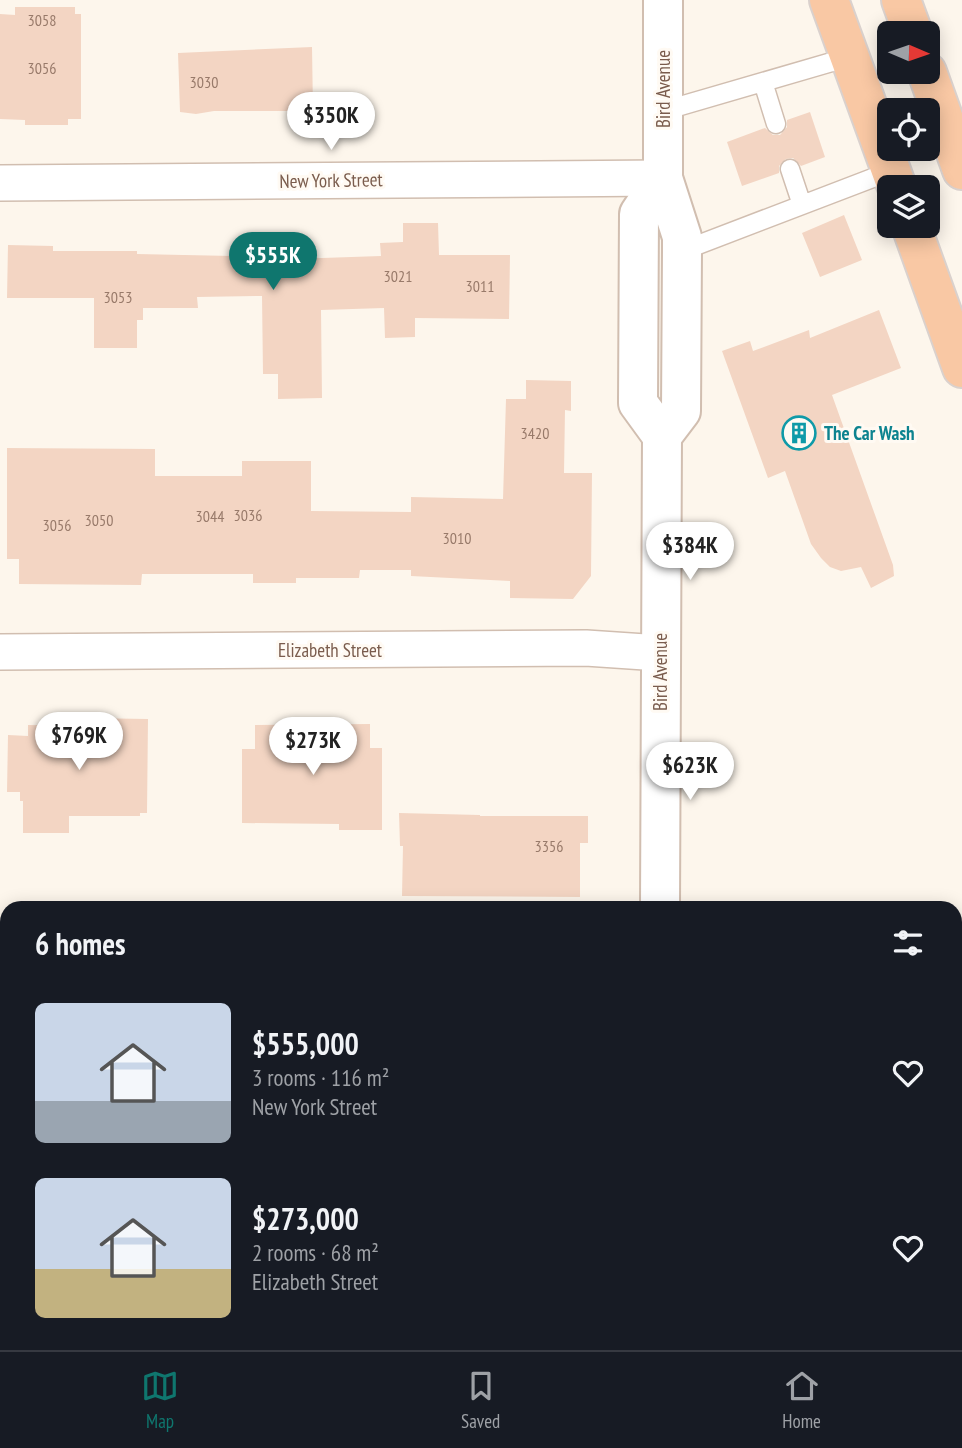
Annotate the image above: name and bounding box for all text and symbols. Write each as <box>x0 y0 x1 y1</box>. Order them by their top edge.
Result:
house number: 3058 <box>28 10 56 30</box>
north arrow <box>877 21 940 84</box>
map controls <box>877 21 940 238</box>
street label: Bird Avenue <box>651 50 675 128</box>
house number: 3056 <box>28 58 56 78</box>
house number: 3030 <box>190 72 218 92</box>
pin: $350K <box>282 92 380 152</box>
button: locate <box>877 98 940 161</box>
text: $350K <box>303 100 359 129</box>
street label: New York Street <box>279 167 384 193</box>
button: layers <box>877 175 940 238</box>
pin: $555K <box>224 232 322 292</box>
text: $555K <box>245 240 301 269</box>
house number: 3021 <box>384 266 412 286</box>
house number: 3011 <box>466 276 494 296</box>
house number: 3053 <box>104 287 132 307</box>
building icon: The Car Wash <box>780 414 818 452</box>
place label: The Car Wash <box>824 421 915 445</box>
house number: 3420 <box>521 423 549 443</box>
house number: 3036 <box>234 505 262 525</box>
house number: 3044 <box>196 506 224 526</box>
house number: 3050 <box>85 510 113 530</box>
house number: 3056 <box>43 515 71 535</box>
pin: $384K <box>641 522 739 582</box>
house number: 3010 <box>443 528 471 548</box>
text: $384K <box>662 530 718 559</box>
street label: Bird Avenue <box>648 633 672 711</box>
street label: Elizabeth Street <box>278 638 383 662</box>
pin: $769K <box>30 712 128 772</box>
pin: $273K <box>264 718 362 777</box>
text: $769K <box>51 720 107 749</box>
text: $273K <box>285 725 341 754</box>
pin: $623K <box>641 742 739 802</box>
text: $623K <box>662 750 718 779</box>
house number: 3356 <box>535 836 563 856</box>
text: 6 homes <box>35 924 126 963</box>
icon: filters <box>889 924 927 962</box>
text: $555,000 <box>252 1024 359 1063</box>
icon: home <box>91 1031 175 1115</box>
icon: heart <box>889 1054 927 1092</box>
text: 3 rooms · 116 m² <box>252 1063 389 1092</box>
text: New York Street <box>252 1092 377 1121</box>
text: $273,000 <box>252 1199 359 1238</box>
icon: home <box>91 1206 175 1290</box>
icon: heart <box>889 1229 927 1267</box>
text: 2 rooms · 68 m² <box>252 1238 379 1267</box>
text: Elizabeth Street <box>252 1267 378 1296</box>
tab: Map <box>141 1367 179 1433</box>
tab: Saved <box>461 1367 500 1433</box>
tab: Home <box>782 1367 821 1433</box>

